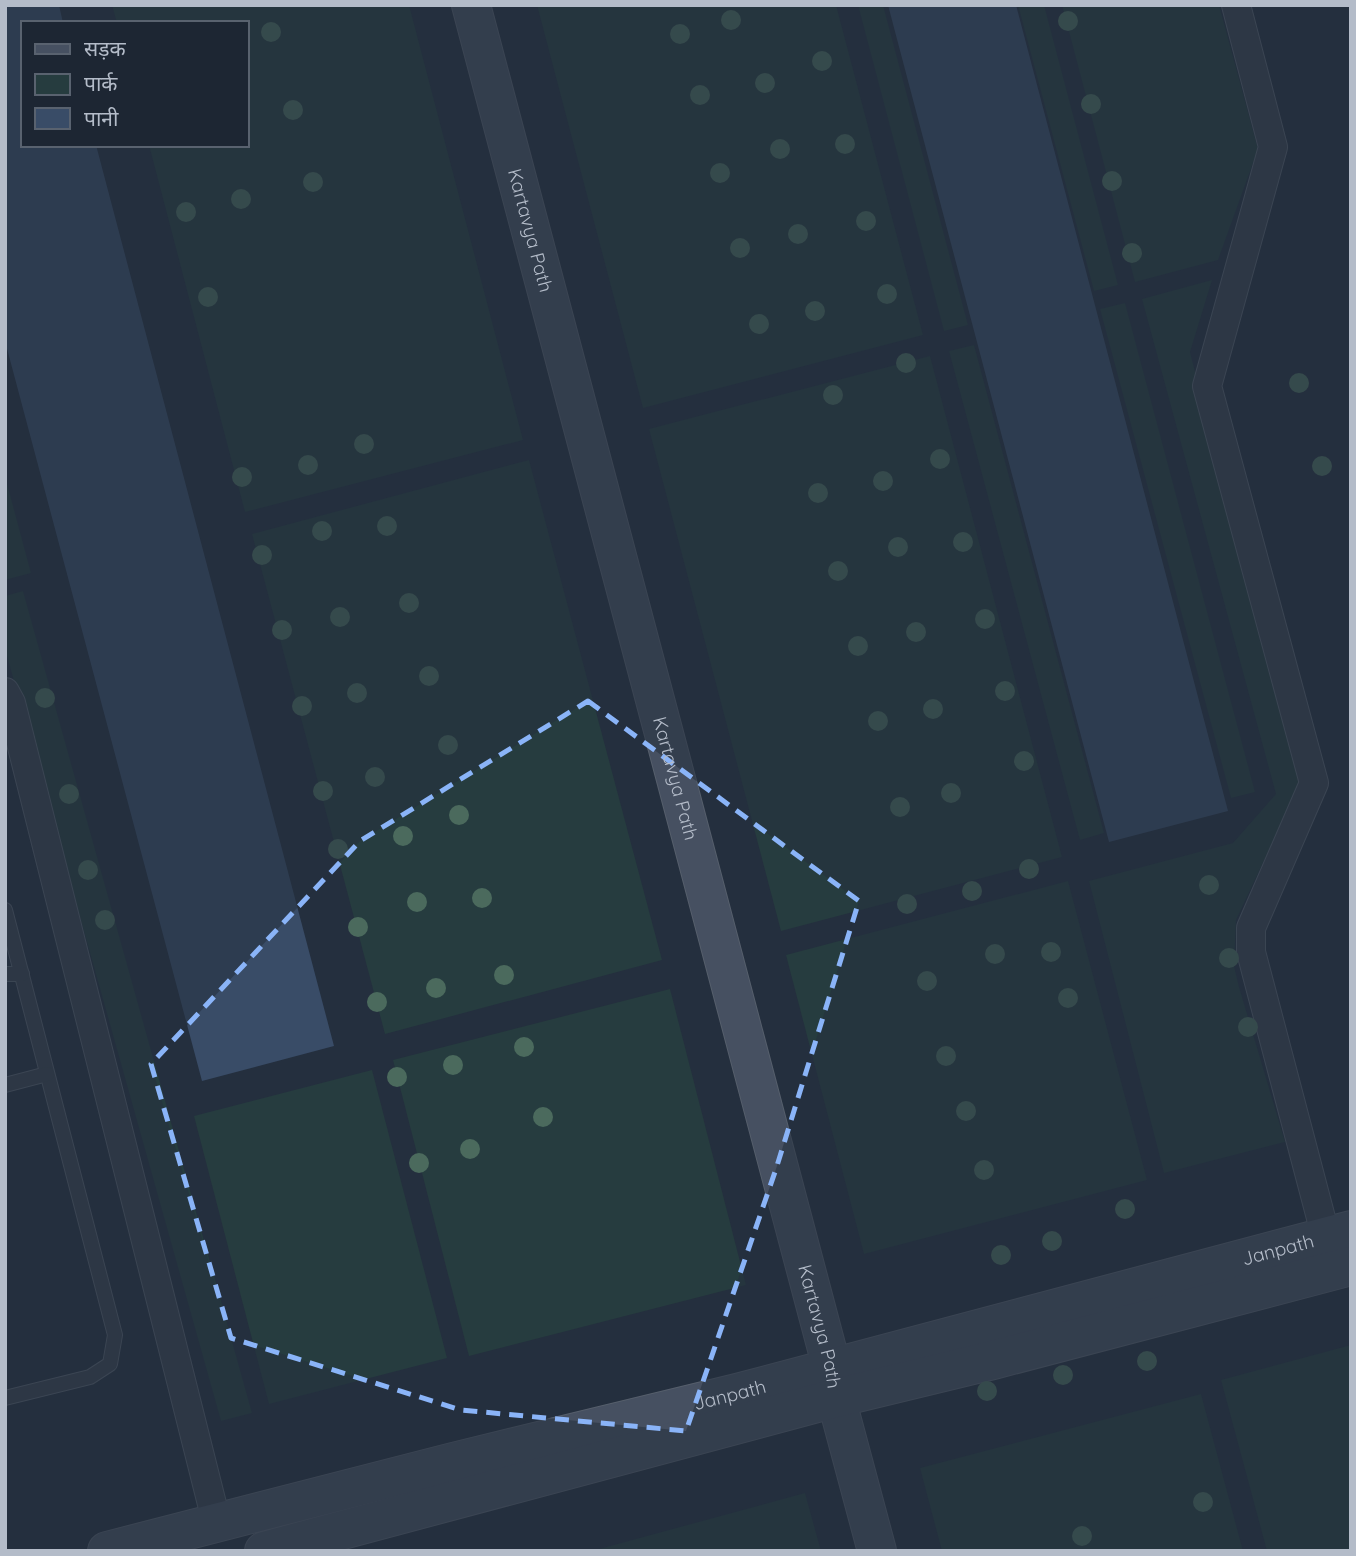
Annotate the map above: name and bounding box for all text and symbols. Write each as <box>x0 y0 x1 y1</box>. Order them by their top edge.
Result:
legend <box>21 21 248 147</box>
text: सड़क <box>84 35 126 61</box>
text: पार्क <box>84 70 118 96</box>
text: पानी <box>84 105 119 131</box>
street label: Kartavya Path <box>503 166 559 295</box>
street label: Kartavya Path <box>648 714 704 843</box>
street label: Janpath <box>1239 1228 1316 1270</box>
street label: Kartavya Path <box>793 1262 847 1390</box>
street label: Janpath <box>691 1374 768 1415</box>

